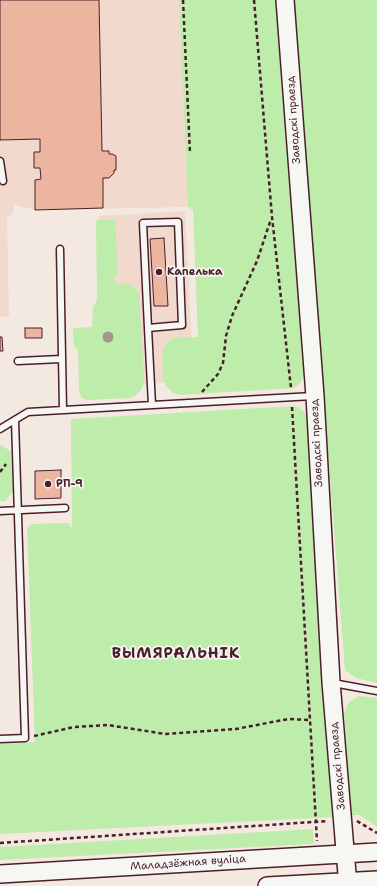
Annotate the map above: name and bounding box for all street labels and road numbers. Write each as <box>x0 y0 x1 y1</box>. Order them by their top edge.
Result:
street label: Заводскі праезд <box>284 76 304 164</box>
street label: Заводскі праезд <box>308 399 326 487</box>
street label: Заводскі праезд <box>328 722 348 810</box>
street label: Маладзёжная вуліца <box>130 852 246 874</box>

